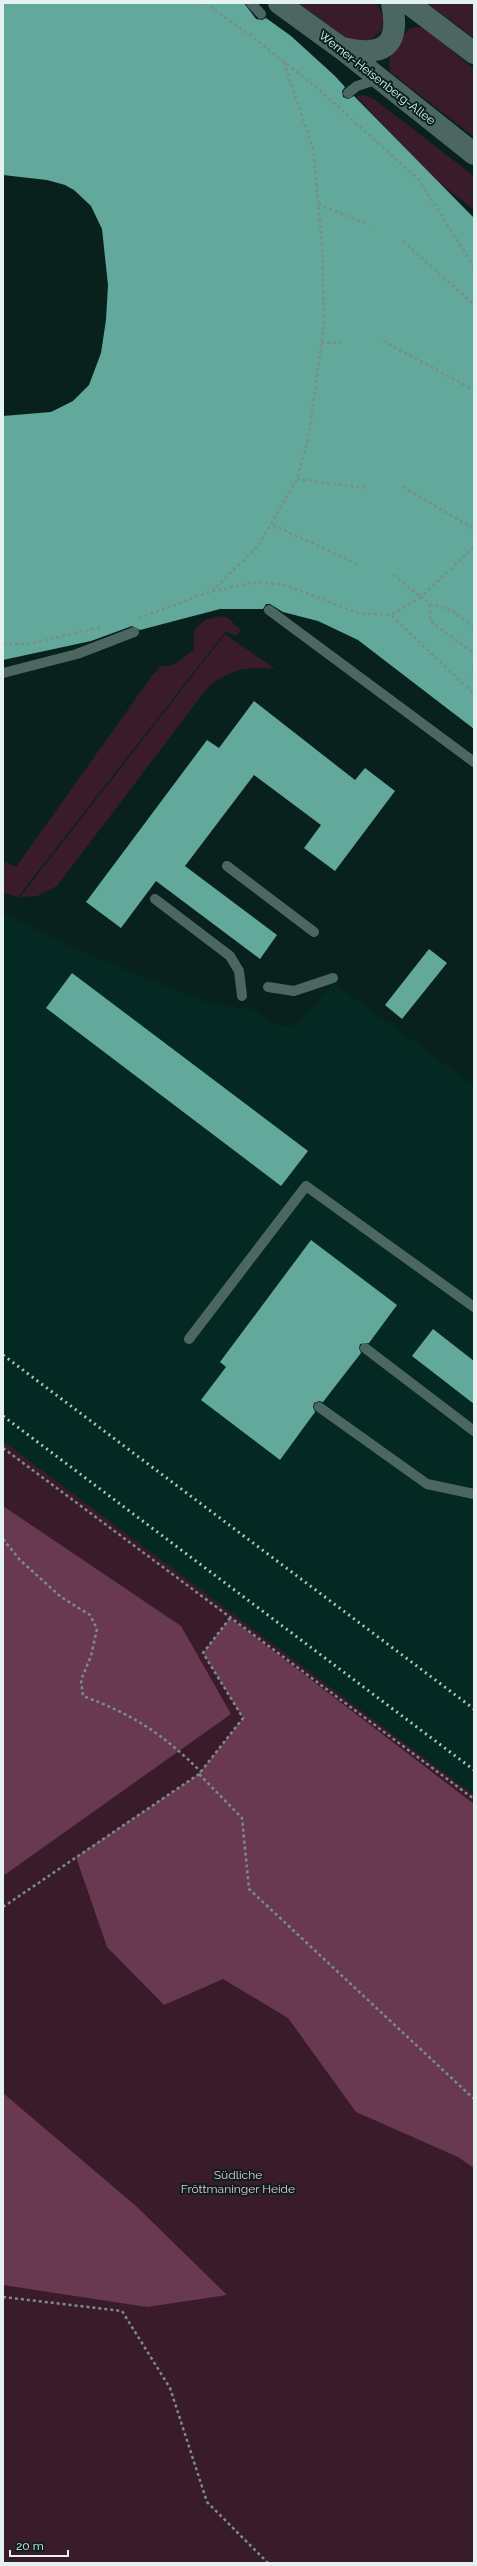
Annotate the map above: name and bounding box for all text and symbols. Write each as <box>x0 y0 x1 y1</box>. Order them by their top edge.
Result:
street label: Werner-Heisenberg-Allee <box>316 28 438 128</box>
park label: Südliche Fröttmaninger Heide <box>181 2168 295 2196</box>
scale bar <box>10 2532 68 2558</box>
text: 20 m <box>16 2539 44 2553</box>

